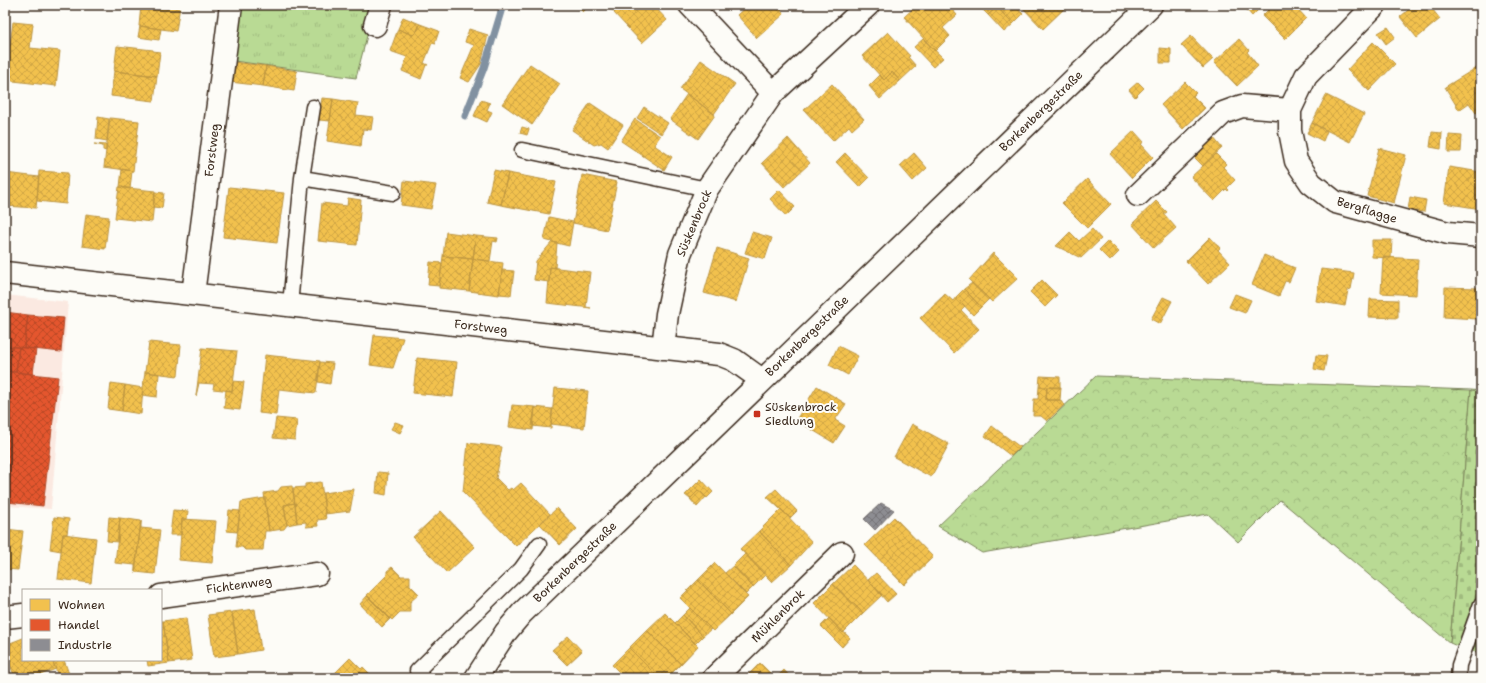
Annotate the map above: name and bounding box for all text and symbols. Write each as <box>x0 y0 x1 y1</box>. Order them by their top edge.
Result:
street label: Borkenbergestraße <box>996 67 1086 155</box>
street label: Forstweg <box>201 122 223 178</box>
street label: Süskenbrock <box>673 187 715 259</box>
street label: Bergflagge <box>1335 193 1399 227</box>
street label: Borkenbergestraße <box>762 292 852 380</box>
street label: Forstweg <box>453 316 509 338</box>
place label: Süskenbrock Siedlung <box>765 399 837 429</box>
marker: Süskenbrock Siedlung <box>752 409 762 419</box>
street label: Borkenbergestraße <box>530 518 620 606</box>
street label: Fichtenweg <box>205 572 273 598</box>
street label: Mühlenbrok <box>748 586 808 646</box>
legend <box>22 589 162 661</box>
text: Wohnen <box>58 597 105 613</box>
text: Handel <box>58 617 100 633</box>
text: Industrie <box>58 637 112 653</box>

